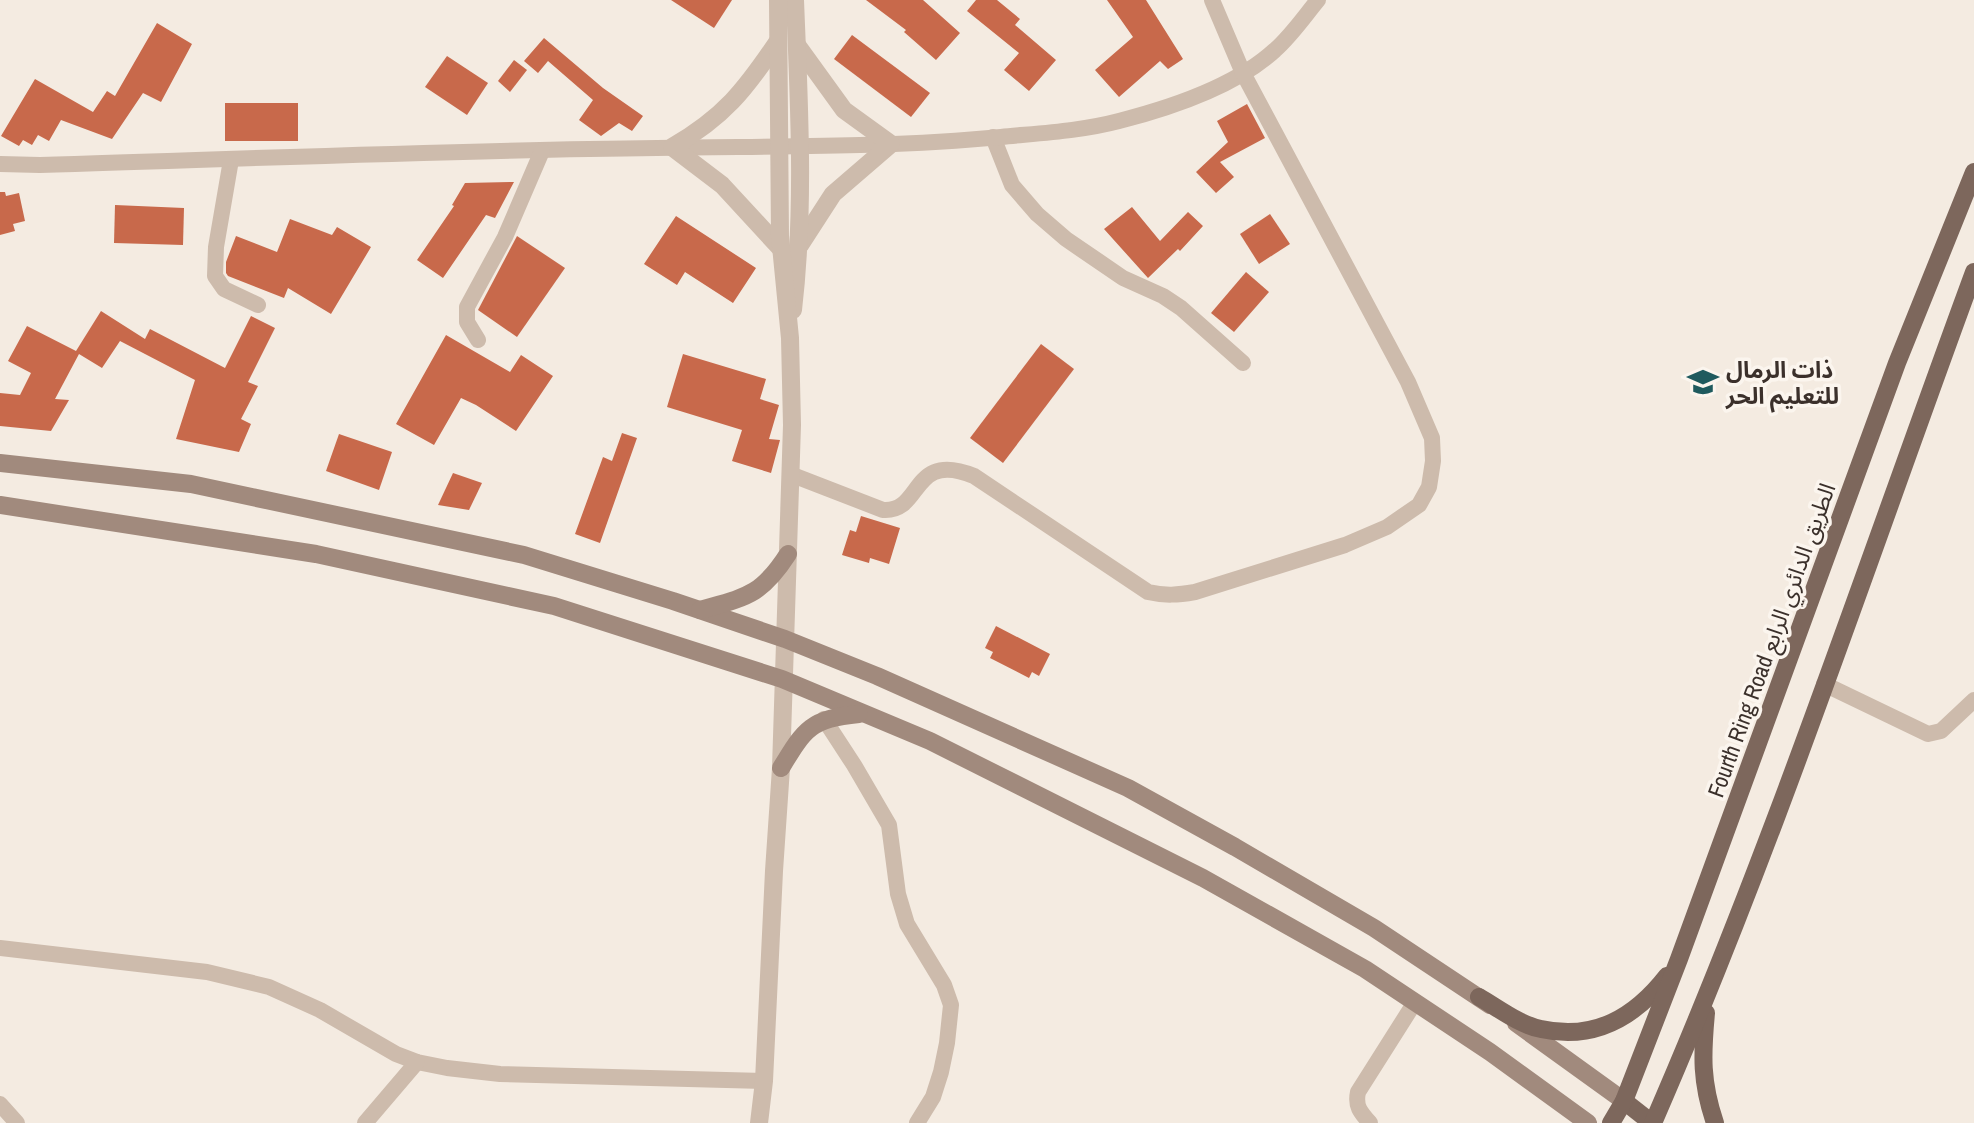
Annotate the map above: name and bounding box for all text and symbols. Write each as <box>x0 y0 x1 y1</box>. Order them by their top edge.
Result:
place label: ذات الرمال للتعليم الحر <box>1725 354 1839 413</box>
school or university icon: ذات الرمال للتعليم الحر <box>1686 365 1720 399</box>
street label: Fourth Ring Road الطريق الدائري الرابع <box>1700 479 1845 802</box>

